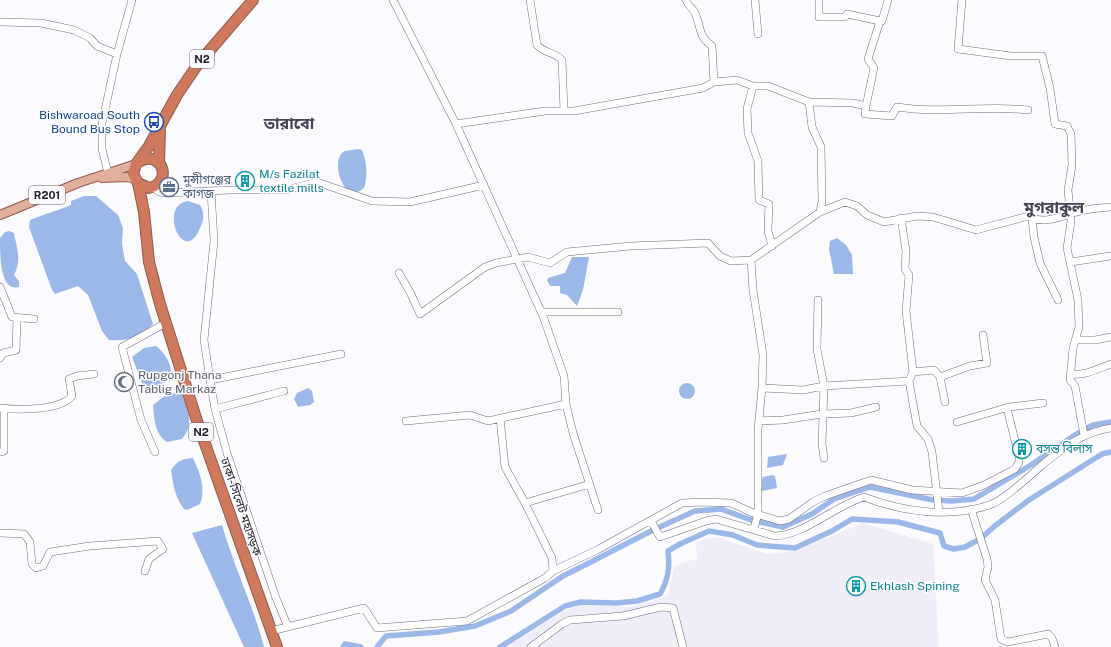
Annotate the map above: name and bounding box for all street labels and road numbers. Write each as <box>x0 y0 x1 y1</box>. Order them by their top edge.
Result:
road number: N2 <box>190 50 214 68</box>
road number: R201 <box>29 186 65 204</box>
road number: N2 <box>189 423 213 441</box>
street label: ঢাকা-সিলেট মহাসড়ক <box>217 455 265 558</box>

